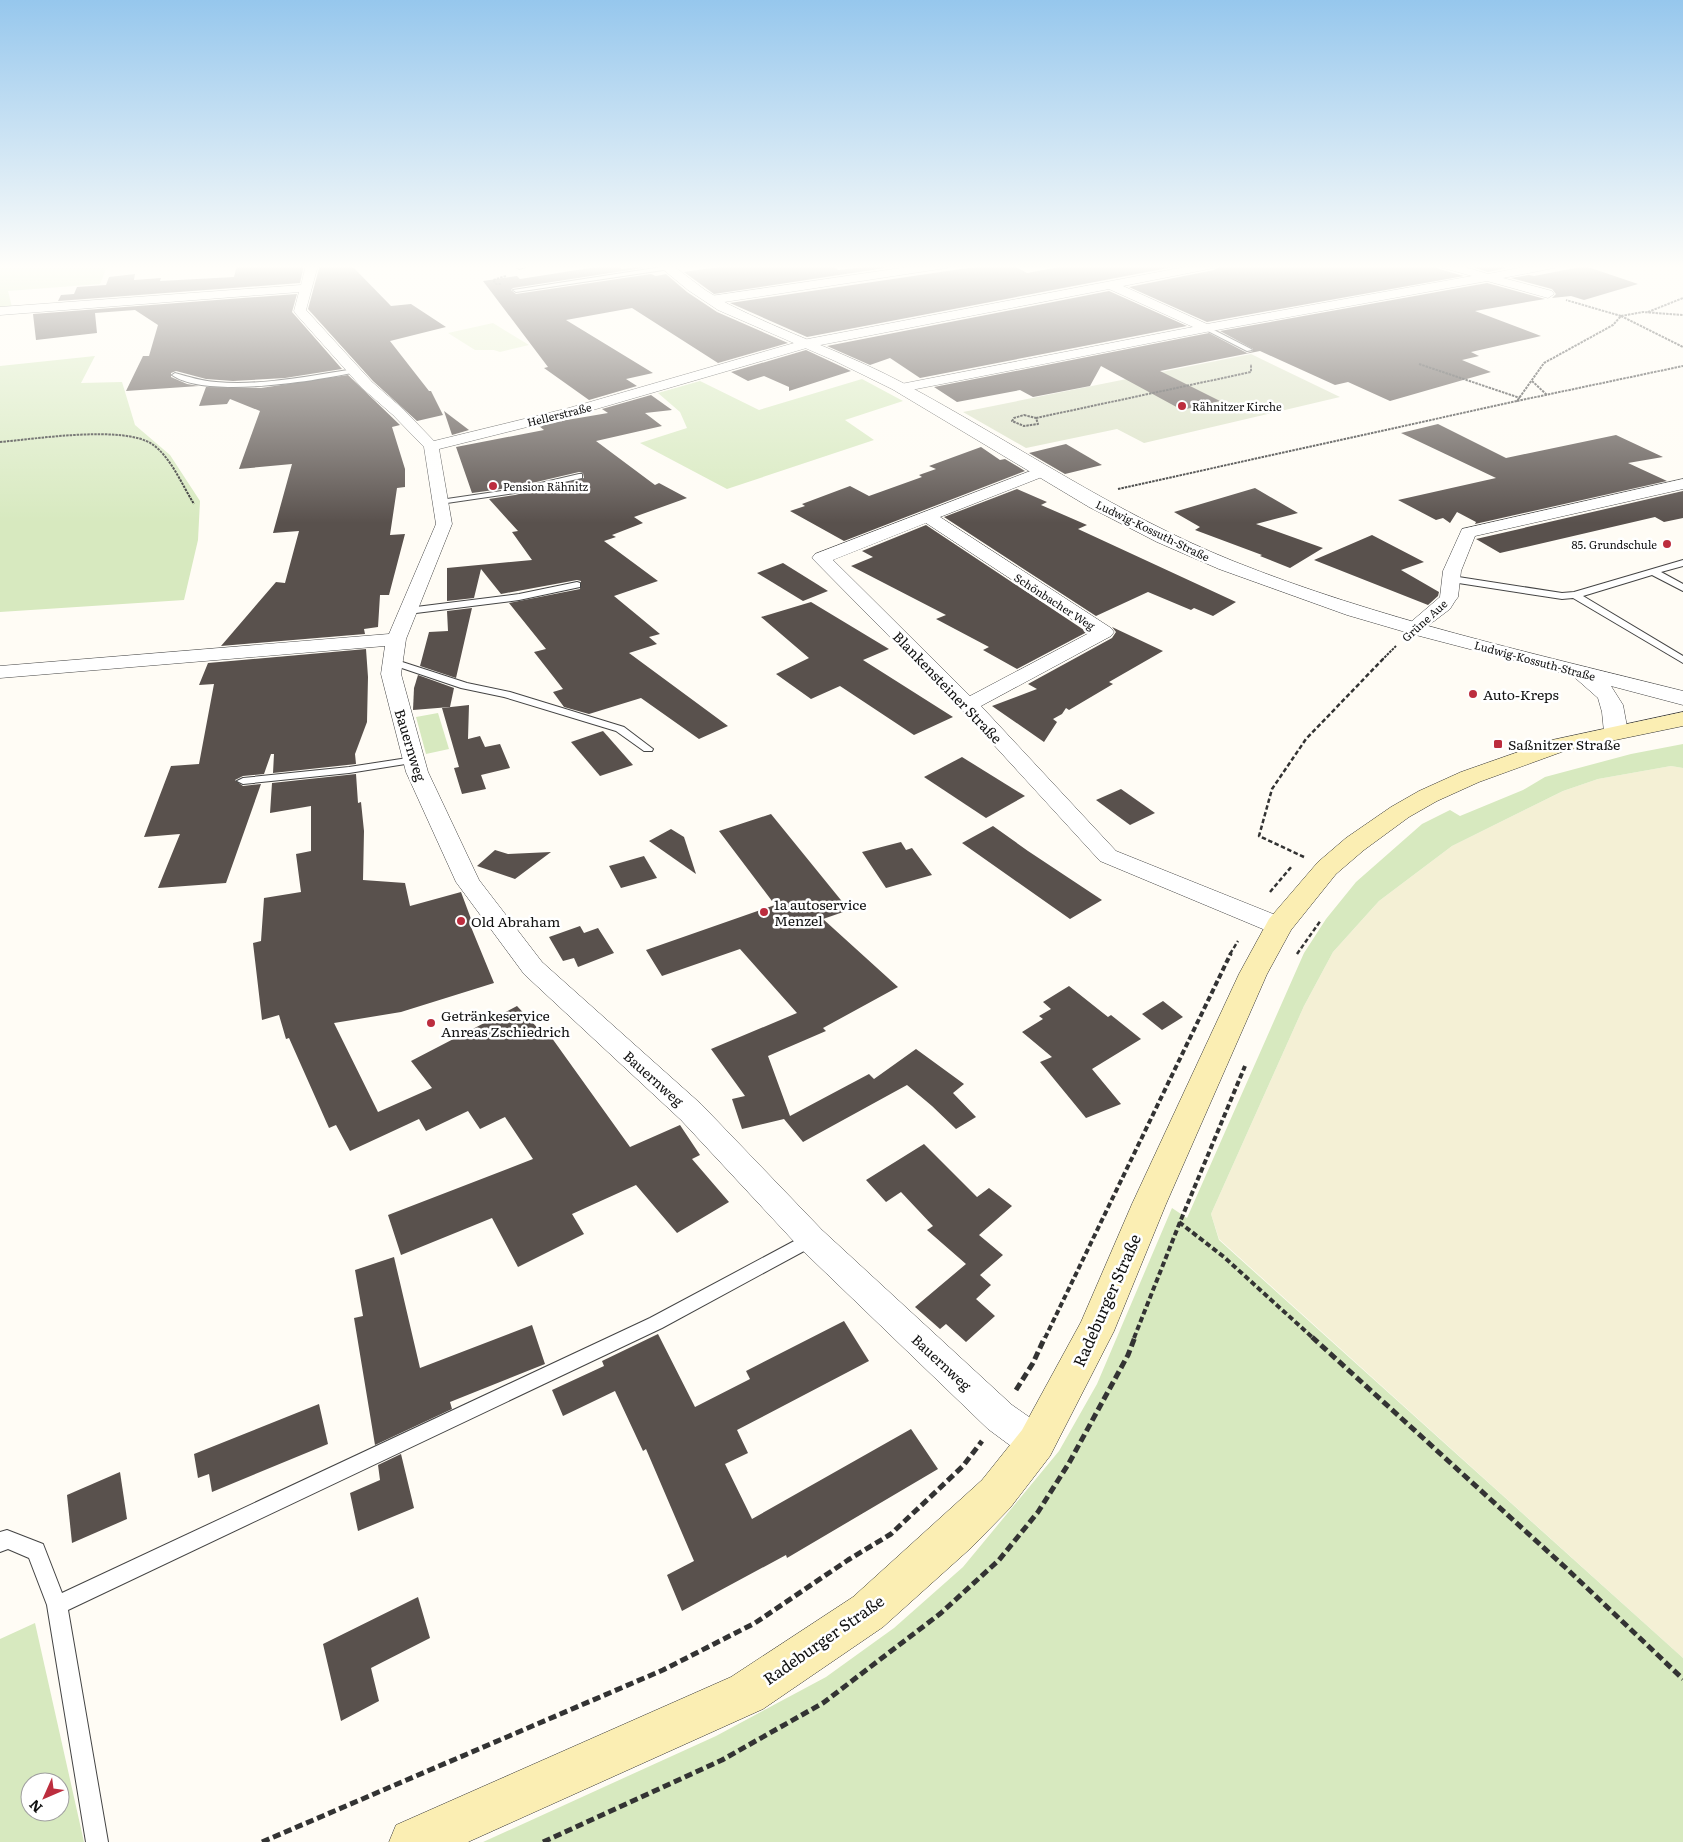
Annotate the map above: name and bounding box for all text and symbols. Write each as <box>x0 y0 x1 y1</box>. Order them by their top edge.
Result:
street label: Hellerstraße <box>525 398 593 430</box>
place label: Rähnitzer Kirche <box>1192 398 1282 414</box>
marker: Rähnitzer Kirche <box>1176 400 1188 412</box>
place label: Pension Rähnitz <box>503 478 589 494</box>
marker: Pension Rähnitz <box>487 480 499 492</box>
street label: Ludwig-Kossuth-Straße <box>1093 495 1213 565</box>
place label: 85. Grundschule <box>1571 536 1657 552</box>
marker: 85. Grundschule <box>1661 538 1673 550</box>
street label: Schönbacher Weg <box>1011 569 1099 634</box>
street label: Grüne Aue <box>1398 595 1450 645</box>
street label: Blankensteiner Straße <box>889 626 1007 748</box>
street label: Ludwig-Kossuth-Straße <box>1473 636 1598 684</box>
place label: Auto-Kreps <box>1483 684 1559 704</box>
marker: Auto-Kreps <box>1467 688 1479 700</box>
street label: Bauernweg <box>391 706 432 784</box>
place label: Saßnitzer Straße <box>1508 734 1620 754</box>
marker: Saßnitzer Straße <box>1492 738 1504 750</box>
place label: 1a autoservice Menzel <box>774 894 867 930</box>
marker: 1a autoservice Menzel <box>758 906 770 918</box>
place label: Old Abraham <box>471 911 561 931</box>
marker: Old Abraham <box>455 915 467 927</box>
place label: Getränkeservice Anreas Zschiedrich <box>441 1005 570 1041</box>
marker: Getränkeservice Anreas Zschiedrich <box>425 1017 437 1029</box>
street label: Bauernweg <box>620 1046 689 1111</box>
street label: Radeburger Straße <box>1066 1230 1146 1370</box>
street label: Bauernweg <box>908 1329 976 1395</box>
street label: Radeburger Straße <box>758 1588 888 1690</box>
north arrow <box>20 1772 70 1822</box>
text: N <box>24 1795 46 1818</box>

